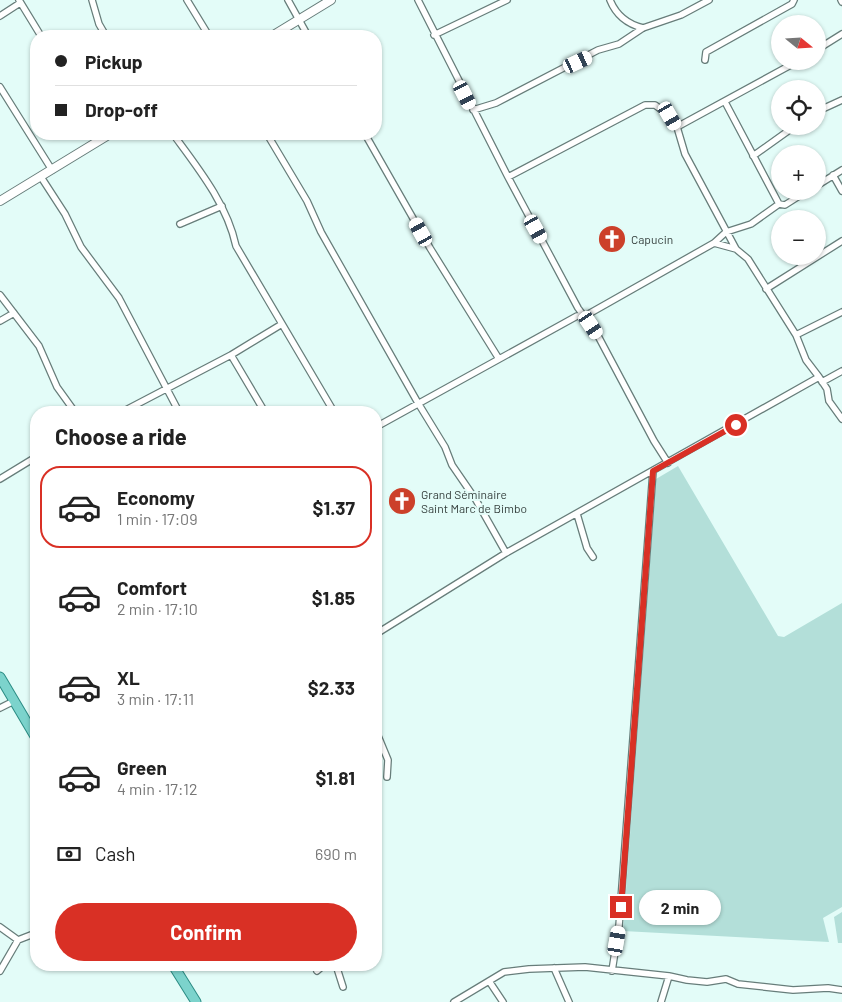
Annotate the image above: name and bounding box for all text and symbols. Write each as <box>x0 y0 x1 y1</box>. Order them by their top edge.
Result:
north arrow <box>771 15 826 70</box>
map controls <box>771 15 826 265</box>
car <box>561 49 594 75</box>
text: Pickup <box>85 50 143 73</box>
car <box>451 78 478 112</box>
button: locate <box>771 80 826 135</box>
text: Drop-off <box>85 98 158 121</box>
car <box>656 99 683 133</box>
button: + <box>771 145 826 200</box>
button: − <box>771 210 826 265</box>
car <box>522 212 549 246</box>
car <box>407 215 434 249</box>
church icon: Capucin <box>597 224 627 254</box>
place label: Capucin <box>631 232 673 246</box>
car <box>576 308 605 342</box>
route start <box>725 414 747 436</box>
text: Choose a ride <box>55 423 187 449</box>
icon: car <box>57 485 102 530</box>
text: Economy <box>117 486 195 509</box>
church icon: Grand Séminaire Saint Marc de Bimbo <box>387 486 417 516</box>
place label: Grand Séminaire Saint Marc de Bimbo <box>421 487 527 515</box>
text: $1.37 <box>313 496 355 519</box>
text: 1 min · 17:09 <box>117 509 197 528</box>
icon: car <box>57 575 102 620</box>
text: Comfort <box>117 576 187 599</box>
text: $1.85 <box>312 586 355 609</box>
text: 2 min · 17:10 <box>117 599 198 618</box>
icon: car <box>57 665 102 710</box>
text: XL <box>117 666 140 689</box>
text: $2.33 <box>308 676 355 699</box>
text: 3 min · 17:11 <box>117 689 194 708</box>
icon: car <box>57 755 102 800</box>
text: Green <box>117 756 167 779</box>
text: $1.81 <box>315 766 355 789</box>
text: 4 min · 17:12 <box>117 779 197 798</box>
icon: cash <box>55 840 83 868</box>
text: Cash <box>95 842 136 865</box>
text: 690 m <box>315 844 357 863</box>
callout: 2 min <box>638 890 721 924</box>
route end <box>610 896 632 918</box>
text: 2 min <box>661 898 699 917</box>
button: Confirm <box>55 903 357 961</box>
car <box>607 925 626 957</box>

